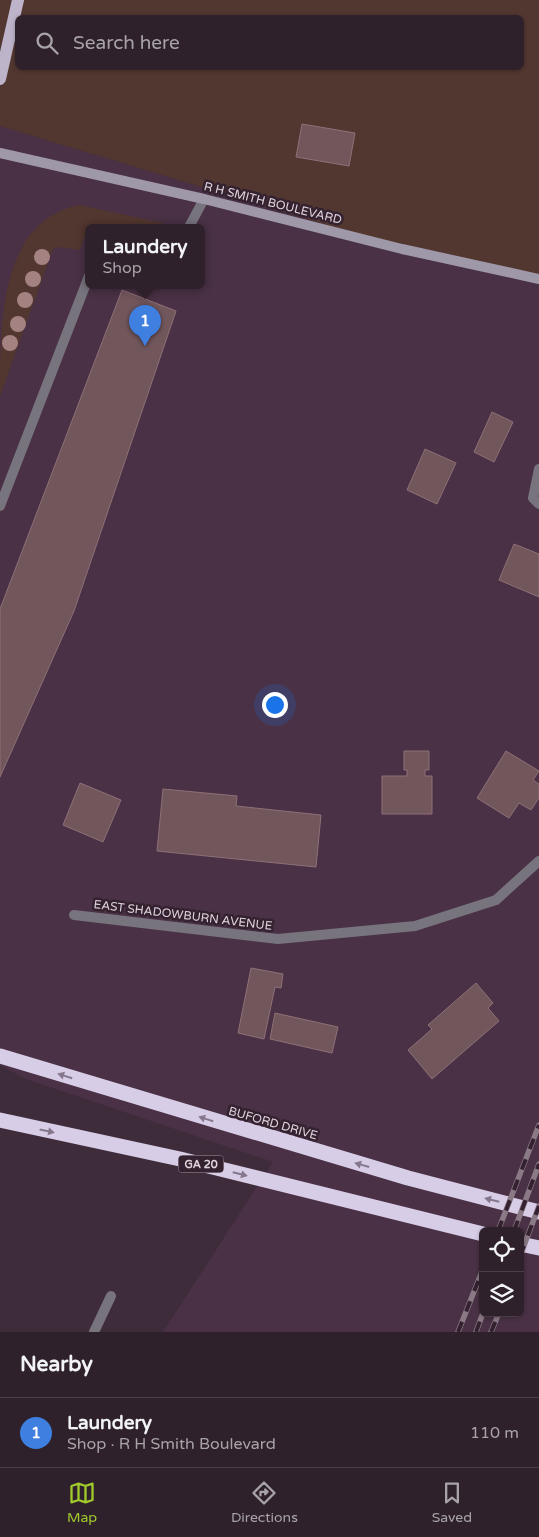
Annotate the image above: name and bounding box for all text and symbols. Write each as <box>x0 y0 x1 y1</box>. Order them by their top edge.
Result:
search box <box>15 15 524 70</box>
icon: search <box>33 29 61 57</box>
text: Search here <box>73 32 180 54</box>
street label: R H SMITH BOULEVARD <box>203 179 343 227</box>
popup <box>85 224 205 289</box>
text: Laundery <box>103 236 187 258</box>
text: Shop <box>103 258 142 278</box>
pin: 1 <box>129 305 161 346</box>
your location <box>262 692 288 718</box>
street label: EAST SHADOWBURN AVENUE <box>93 897 273 933</box>
one-way arrow <box>57 1072 72 1080</box>
street label: BUFORD DRIVE <box>227 1104 319 1142</box>
one-way arrow <box>198 1115 213 1123</box>
one-way arrow <box>40 1127 55 1135</box>
road number: GA 20 <box>178 1156 224 1172</box>
one-way arrow <box>354 1160 369 1168</box>
one-way arrow <box>233 1170 248 1178</box>
one-way arrow <box>484 1195 499 1203</box>
map controls <box>479 1227 524 1317</box>
button: locate <box>479 1227 524 1272</box>
button: layers <box>479 1272 524 1317</box>
text: Nearby <box>20 1352 93 1377</box>
text: Laundery <box>67 1412 152 1434</box>
text: 1 <box>31 1423 41 1443</box>
text: 110 m <box>470 1423 519 1443</box>
text: Shop · R H Smith Boulevard <box>67 1434 276 1454</box>
tab: Map <box>67 1479 97 1526</box>
tab: Directions <box>231 1479 298 1526</box>
tab: Saved <box>432 1479 472 1526</box>

